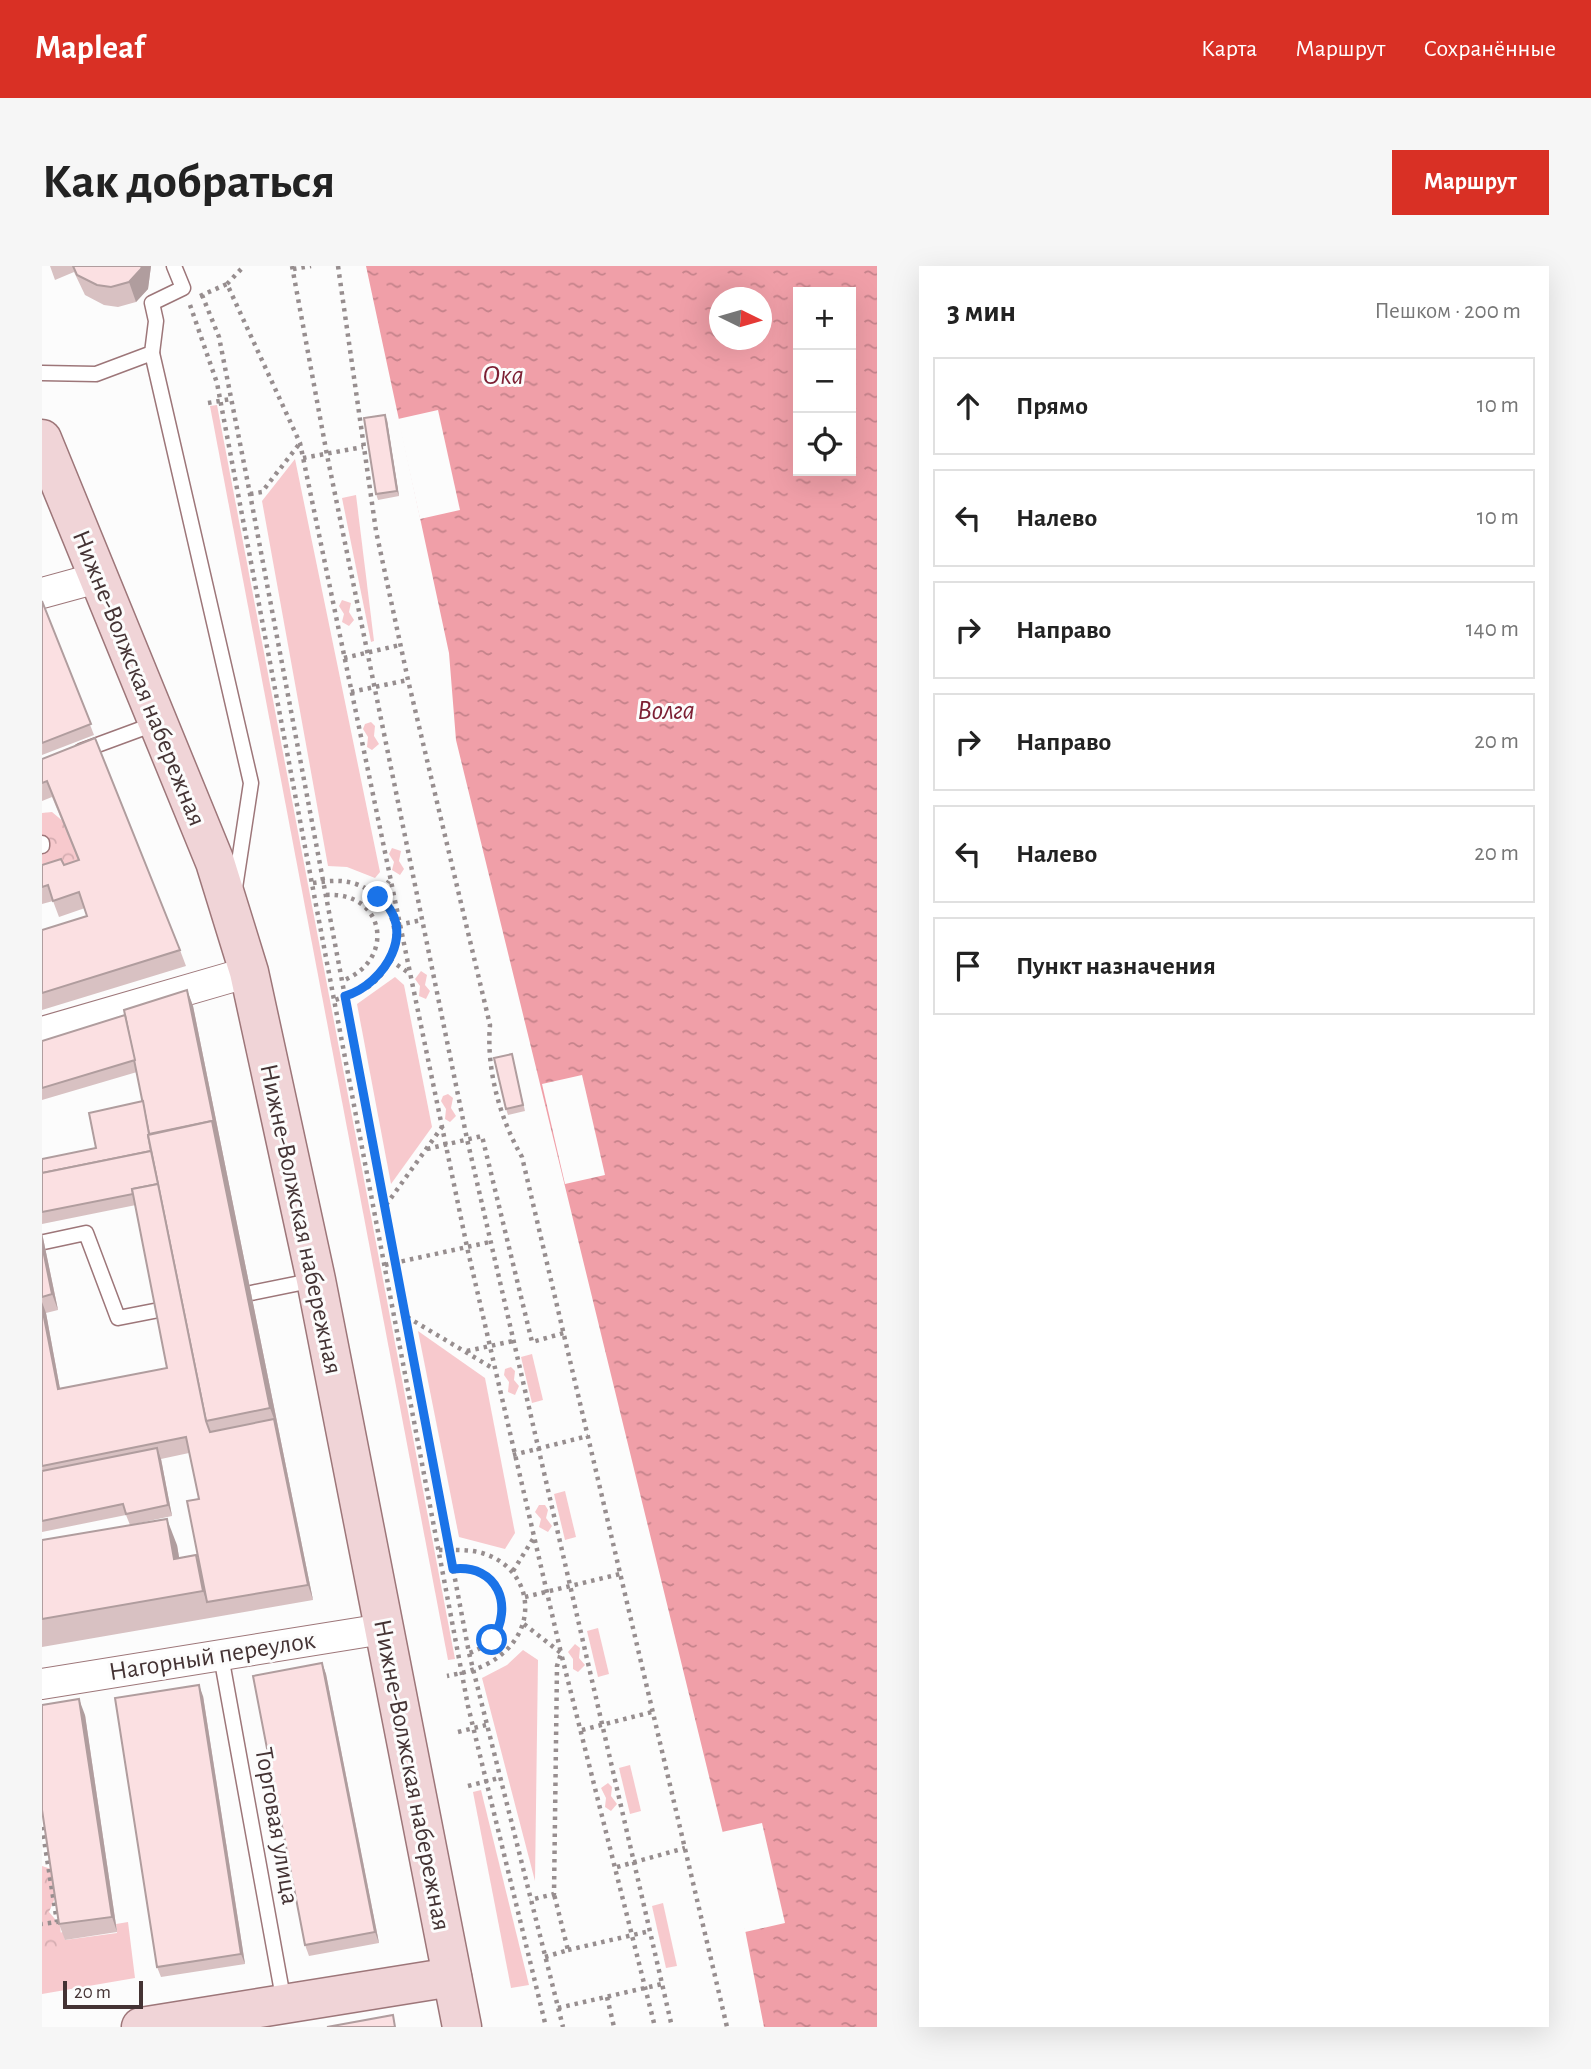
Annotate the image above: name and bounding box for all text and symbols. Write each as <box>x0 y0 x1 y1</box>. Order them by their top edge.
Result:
text: Mapleaf <box>35 32 145 65</box>
text: Карта <box>1201 37 1257 61</box>
text: Маршрут <box>1295 37 1385 61</box>
text: Сохранённые <box>1423 37 1556 61</box>
button: Маршрут <box>1392 150 1549 215</box>
text: Как добраться <box>42 158 335 207</box>
north arrow <box>709 287 772 350</box>
map controls <box>793 287 856 476</box>
button: + <box>793 287 856 350</box>
text: 3 мин <box>947 297 1016 327</box>
text: Пешком · 200 m <box>1375 300 1521 323</box>
button: − <box>793 350 856 413</box>
water label: Ока <box>482 362 524 390</box>
icon: ahead <box>949 387 987 425</box>
text: Прямо <box>1016 393 1088 419</box>
text: 10 m <box>1477 394 1519 417</box>
button: locate <box>793 413 856 476</box>
icon: left <box>949 499 987 537</box>
text: Налево <box>1016 505 1097 531</box>
text: 10 m <box>1477 506 1519 529</box>
street label: Нижне-Волжская набережная <box>68 526 210 830</box>
icon: right <box>949 611 987 649</box>
text: Направо <box>1016 617 1111 643</box>
text: 140 m <box>1466 618 1519 641</box>
water label: Волга <box>637 697 695 725</box>
icon: right <box>949 723 987 761</box>
text: Направо <box>1016 729 1111 755</box>
text: 20 m <box>1474 730 1519 753</box>
icon: left <box>949 835 987 873</box>
text: Налево <box>1016 841 1097 867</box>
text: 20 m <box>1474 842 1519 865</box>
route end <box>362 881 393 912</box>
icon: arrive <box>949 947 987 985</box>
text: Пункт назначения <box>1016 953 1216 979</box>
street label: Нижне-Волжская набережная <box>255 1061 347 1377</box>
street label: Нижне-Волжская набережная <box>369 1617 455 1933</box>
route start <box>476 1624 507 1655</box>
street label: Нагорный переулок <box>107 1627 317 1685</box>
street label: Торговая улица <box>250 1746 304 1907</box>
scale bar <box>63 1978 144 2010</box>
text: 20 m <box>74 1983 111 2002</box>

